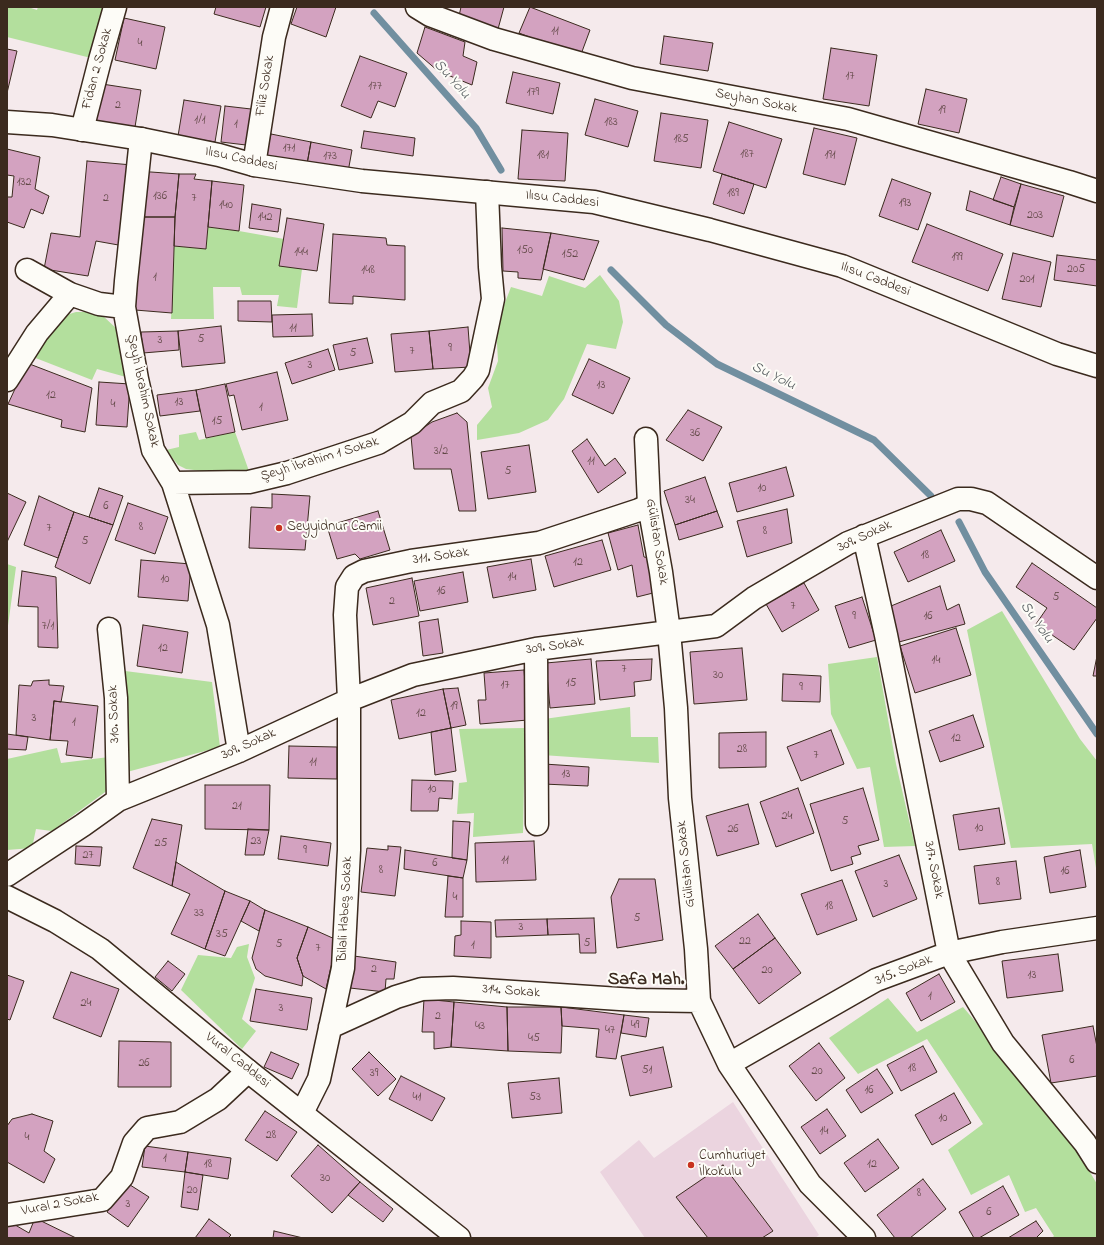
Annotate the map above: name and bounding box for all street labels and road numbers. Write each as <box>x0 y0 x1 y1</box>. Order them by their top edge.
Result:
street label: Fidan 2 Sokak <box>79 26 117 112</box>
street label: Filiz Sokak <box>253 54 279 118</box>
street label: Seyhan Sokak <box>713 86 799 118</box>
street label: Ilısu Caddesi <box>203 144 279 176</box>
street label: Ilısu Caddesi <box>524 188 600 212</box>
street label: Ilısu Caddesi <box>838 259 912 301</box>
street label: Şeyh İbrahim Sokak <box>122 333 162 449</box>
street label: Şeyh İbrahim 1 Sokak <box>259 434 381 486</box>
street label: Gülistan Sokak <box>641 498 671 586</box>
street label: 309. Sokak <box>835 517 895 557</box>
street label: 311. Sokak <box>412 545 470 569</box>
street label: 309. Sokak <box>525 635 585 659</box>
street label: 310. Sokak <box>106 685 124 743</box>
street label: 309. Sokak <box>219 726 279 764</box>
street label: Gülistan Sokak <box>674 820 700 908</box>
street label: 317. Sokak <box>919 840 947 900</box>
street label: Bilali Habeş Sokak <box>335 856 357 962</box>
street label: 315. Sokak <box>873 952 935 990</box>
street label: 314. Sokak <box>481 982 541 1002</box>
street label: Vural Caddesi <box>201 1030 273 1092</box>
street label: Vural 2 Sokak <box>20 1189 100 1221</box>

